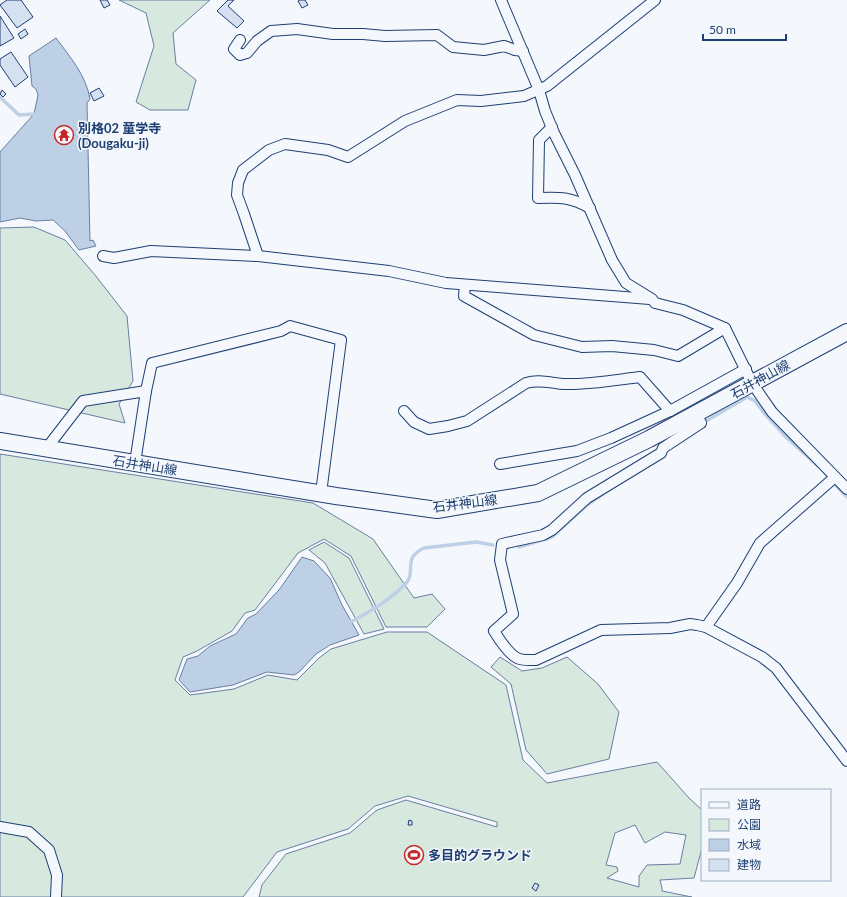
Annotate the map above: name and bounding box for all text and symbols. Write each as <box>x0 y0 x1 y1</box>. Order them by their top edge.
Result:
scale bar <box>703 16 786 42</box>
text: 50 m <box>709 22 736 37</box>
place label: 別格02 童学寺 (Dougaku-ji) <box>78 120 161 151</box>
temple icon: 別格02 童学寺 (Dougaku-ji) <box>53 124 75 146</box>
street label: 石井神山線 <box>728 356 792 402</box>
street label: 石井神山線 <box>112 452 178 478</box>
street label: 石井神山線 <box>432 491 498 515</box>
legend <box>701 789 831 881</box>
text: 道路 <box>737 797 761 812</box>
text: 公園 <box>737 817 761 832</box>
text: 水域 <box>737 837 761 852</box>
sports icon: 多目的グラウンド <box>403 844 425 866</box>
place label: 多目的グラウンド <box>428 847 532 863</box>
text: 建物 <box>737 857 761 872</box>

